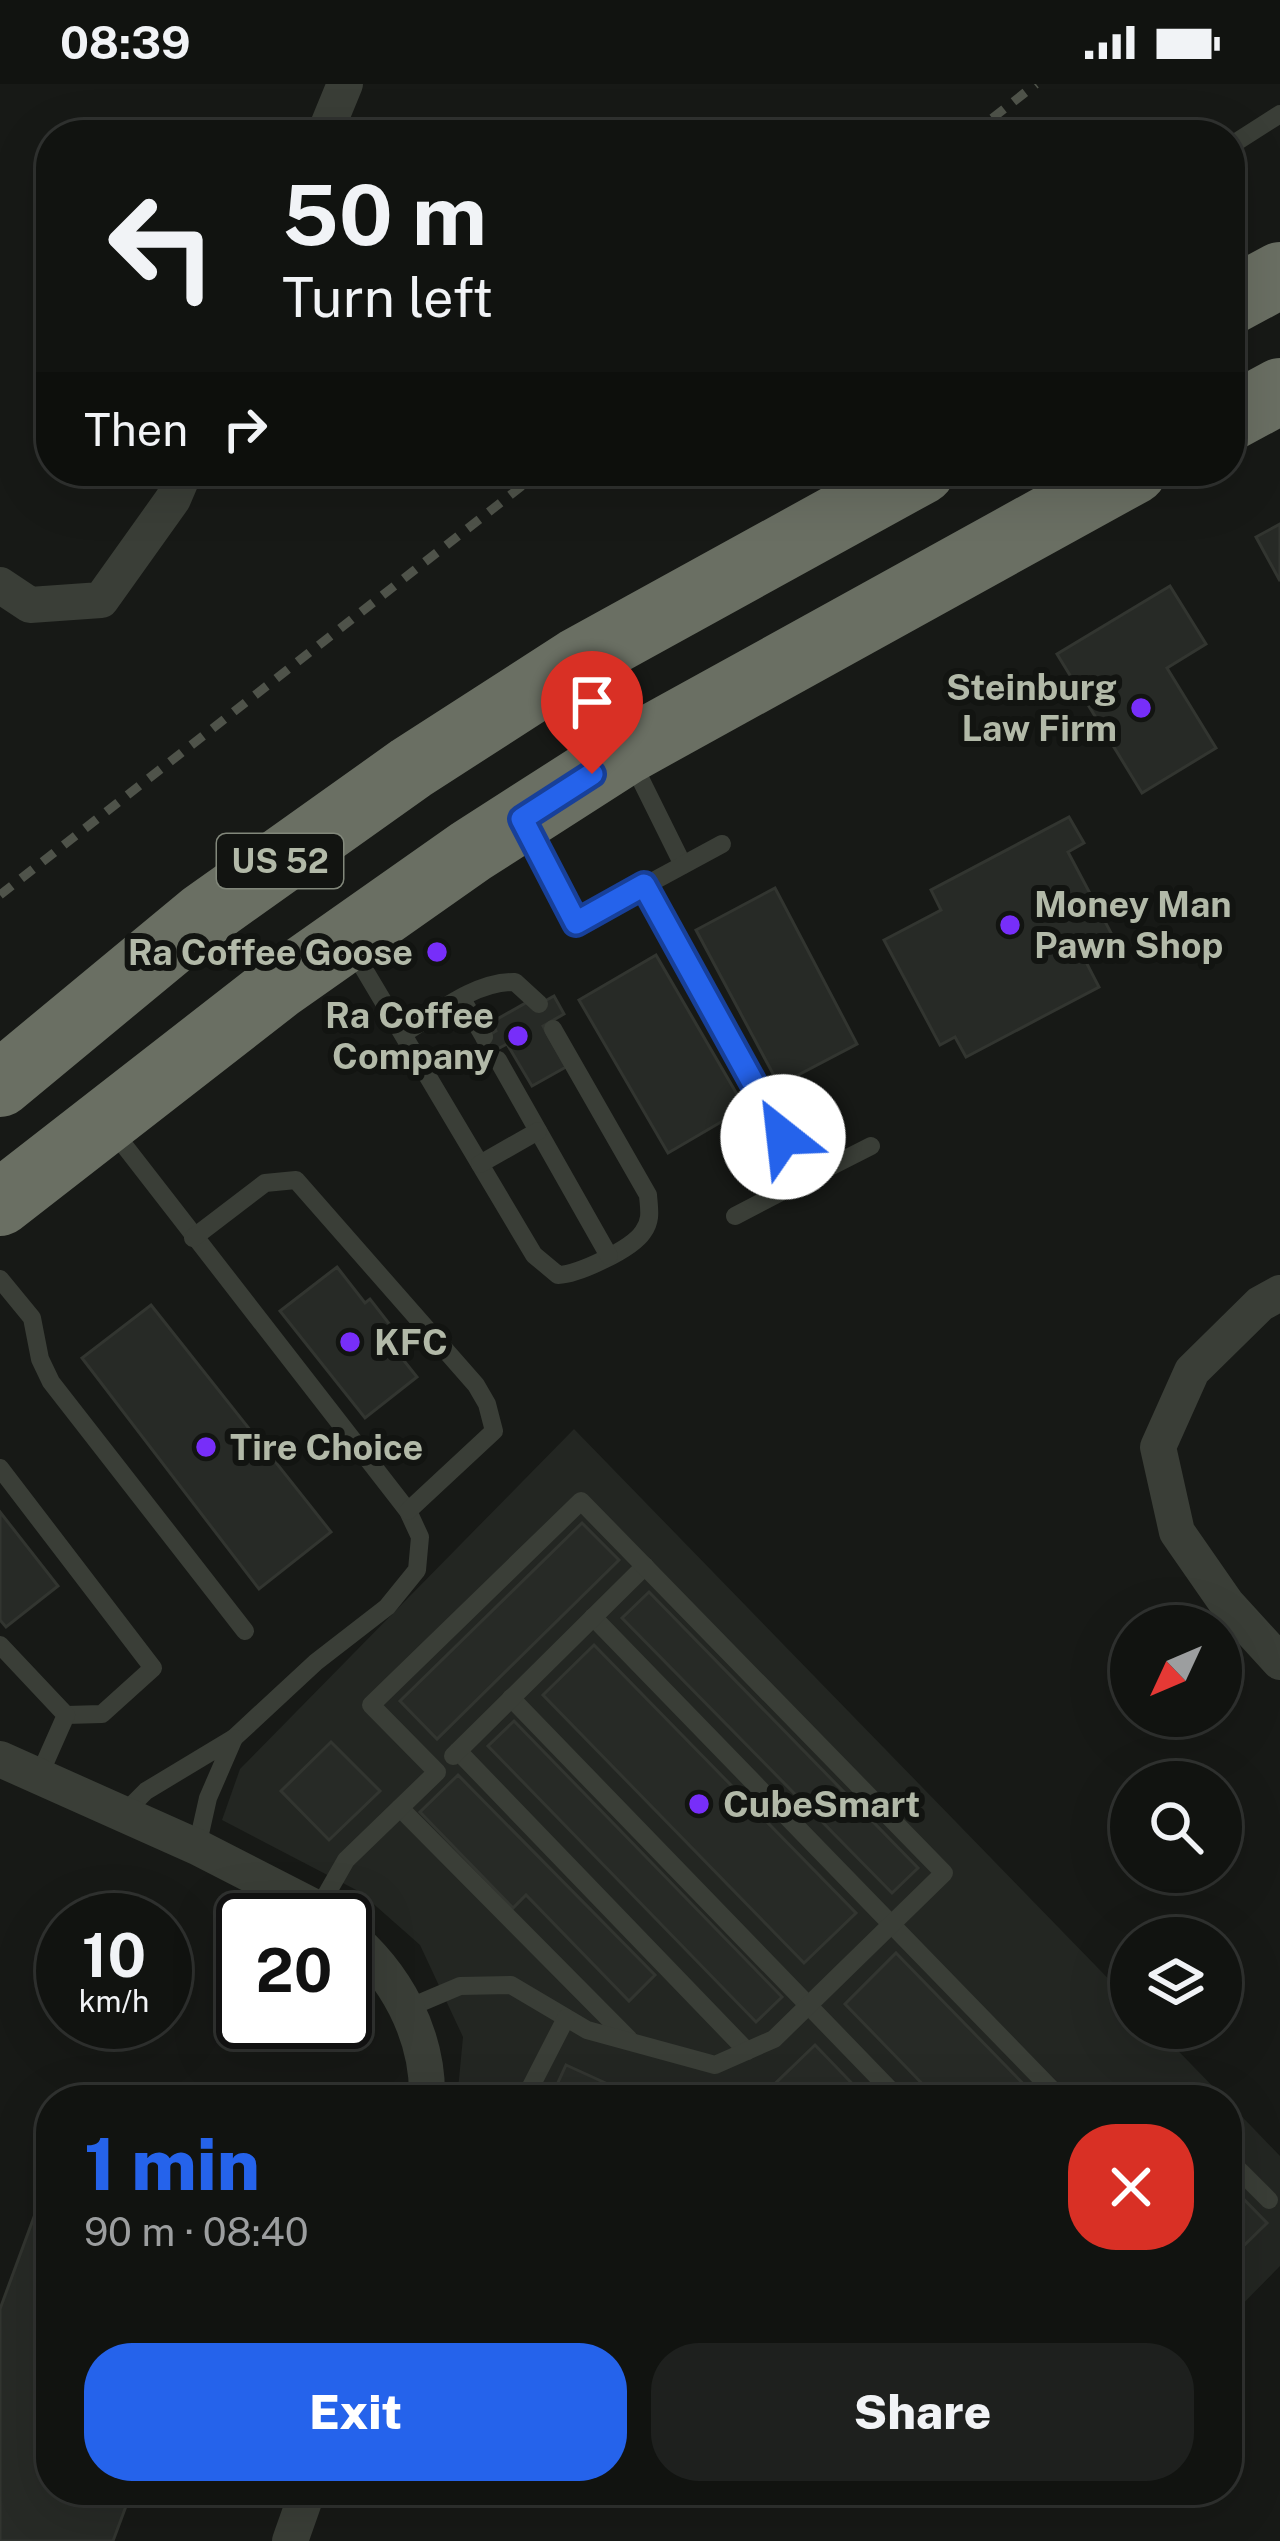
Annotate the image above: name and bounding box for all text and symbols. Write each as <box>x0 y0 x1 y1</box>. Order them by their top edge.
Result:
text: 08:39 <box>60 16 191 69</box>
text: 50 m <box>282 165 487 264</box>
icon: left <box>84 168 240 324</box>
text: Turn left <box>282 266 493 329</box>
icon: right <box>212 396 278 462</box>
text: Then <box>84 403 188 456</box>
pin <box>541 651 643 774</box>
place label: Steinburg Law Firm <box>946 666 1117 749</box>
icon: arrive <box>559 669 625 735</box>
marker: Steinburg Law Firm <box>1128 695 1154 721</box>
road number: US 52 <box>217 834 343 888</box>
place label: Money Man Pawn Shop <box>1034 883 1232 966</box>
marker: Money Man Pawn Shop <box>997 912 1023 938</box>
place label: Ra Coffee Goose <box>128 931 413 973</box>
marker: Ra Coffee Goose <box>424 939 450 965</box>
place label: Ra Coffee Company <box>325 994 494 1077</box>
marker: Ra Coffee Company <box>505 1023 531 1049</box>
position arrow <box>720 1074 846 1200</box>
place label: KFC <box>374 1321 448 1363</box>
marker: KFC <box>337 1329 363 1355</box>
place label: Tire Choice <box>230 1426 423 1468</box>
marker: Tire Choice <box>193 1434 219 1460</box>
north arrow <box>1110 1605 1242 1737</box>
map controls <box>1110 1605 1242 2049</box>
button: search <box>1110 1761 1242 1893</box>
place label: CubeSmart <box>723 1783 920 1825</box>
marker: CubeSmart <box>686 1791 712 1817</box>
speed limit sign: 20 <box>216 1893 372 2049</box>
button: layers <box>1110 1917 1242 2049</box>
text: 10 <box>82 1920 146 1991</box>
text: km/h <box>79 1983 149 2019</box>
text: 1 min <box>84 2122 260 2206</box>
button: close <box>1068 2124 1194 2250</box>
text: 90 m · 08:40 <box>84 2209 309 2255</box>
button: Exit <box>84 2343 627 2481</box>
button: Share <box>651 2343 1194 2481</box>

